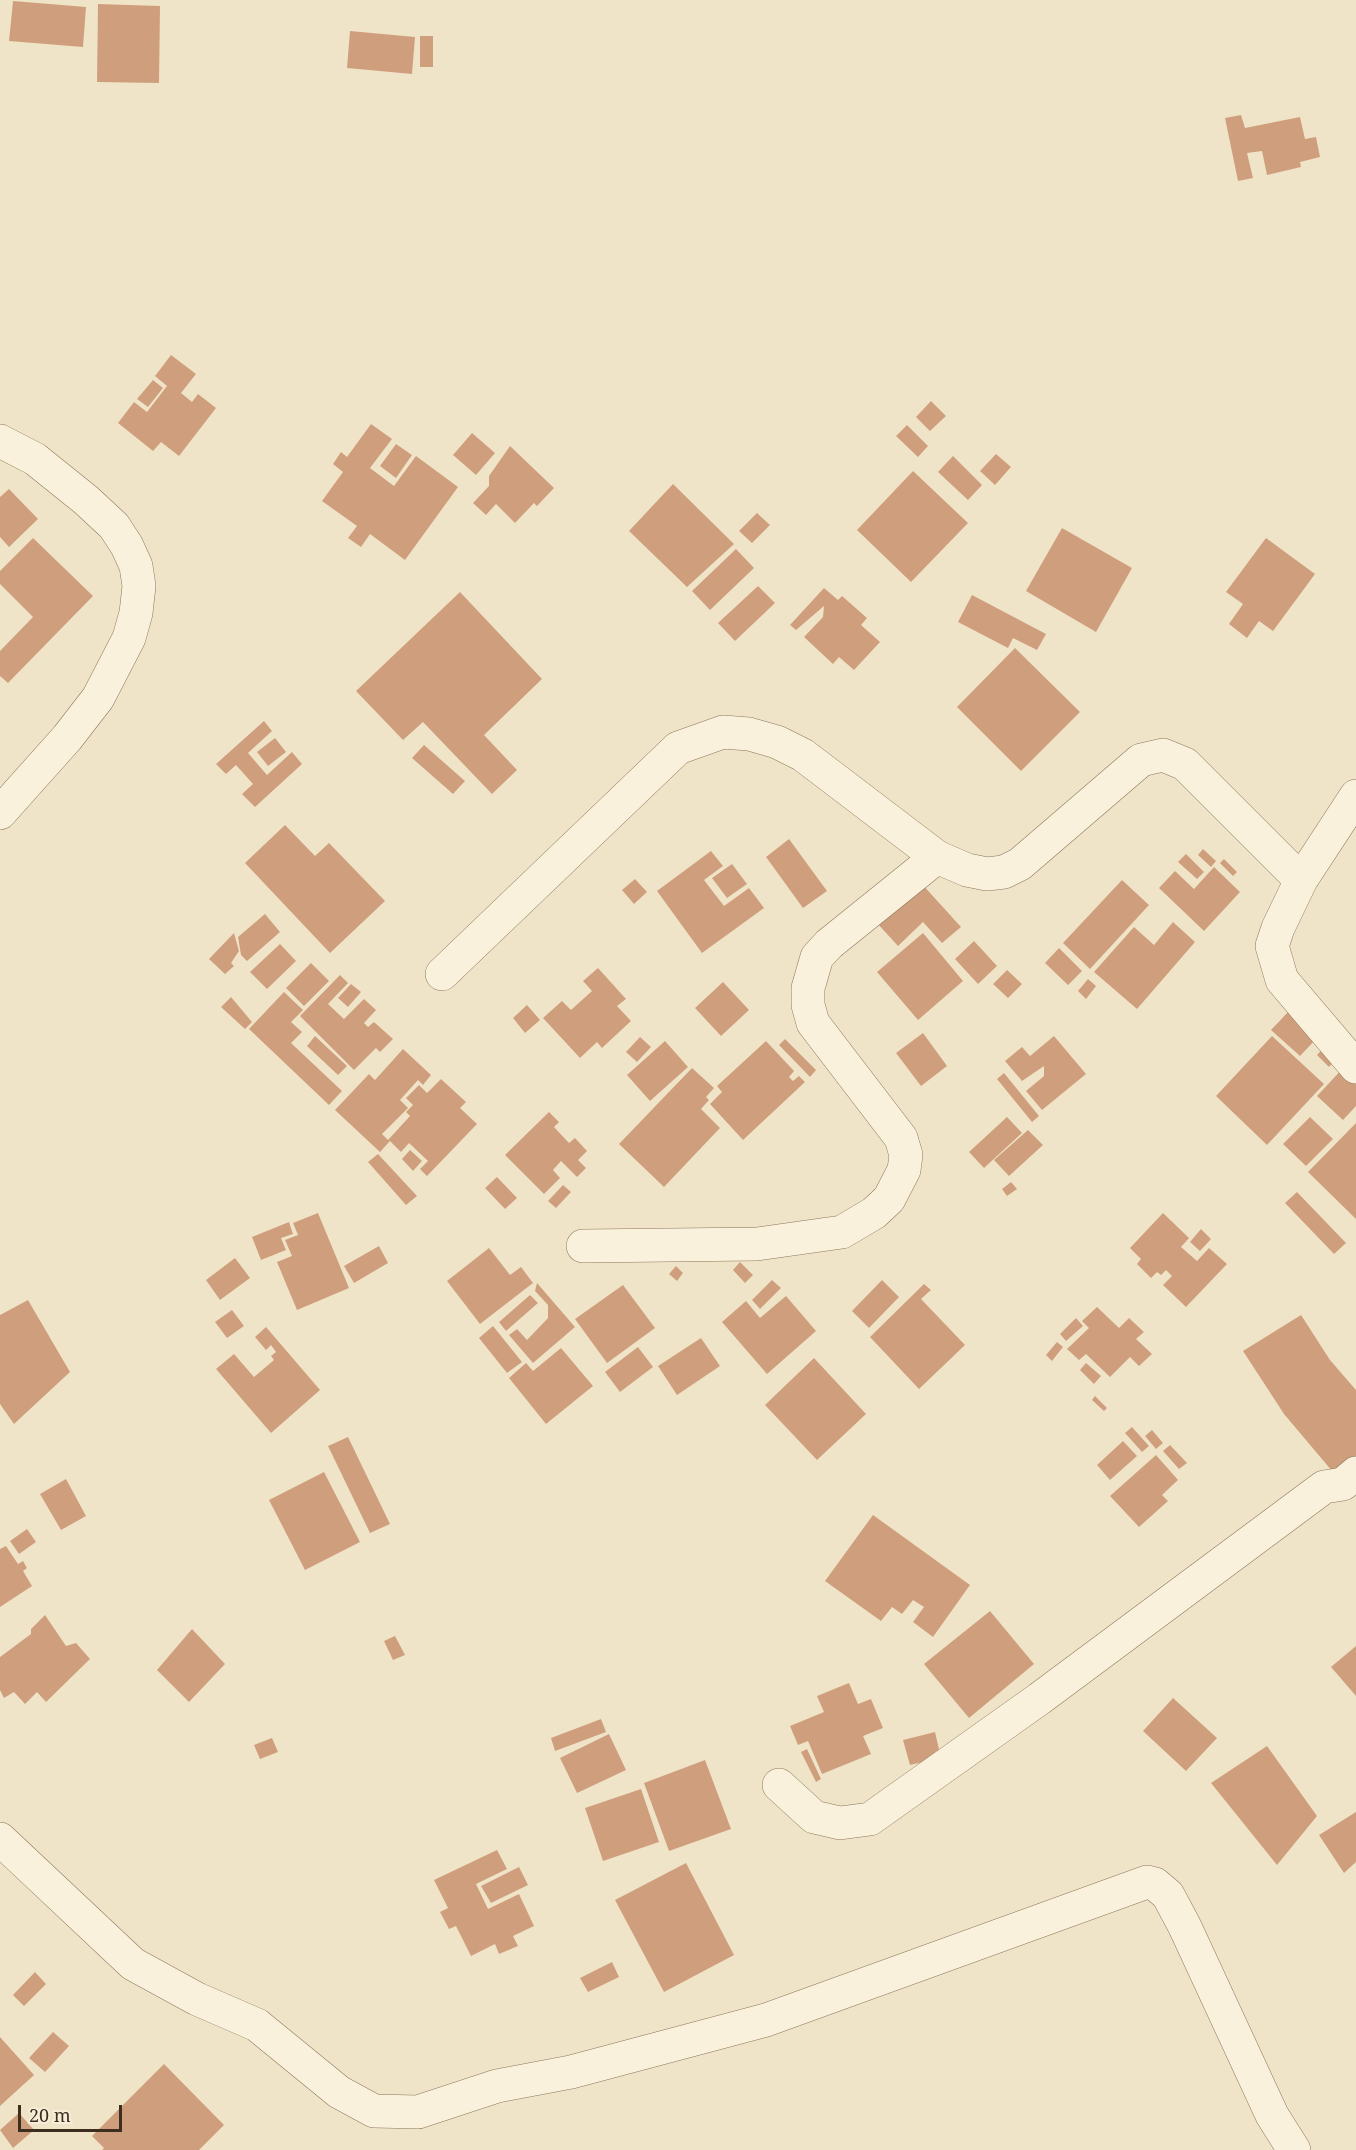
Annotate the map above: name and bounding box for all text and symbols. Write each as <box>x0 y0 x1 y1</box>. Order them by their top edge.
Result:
scale bar <box>21 2093 124 2131</box>
text: 20 m <box>29 2103 71 2127</box>

